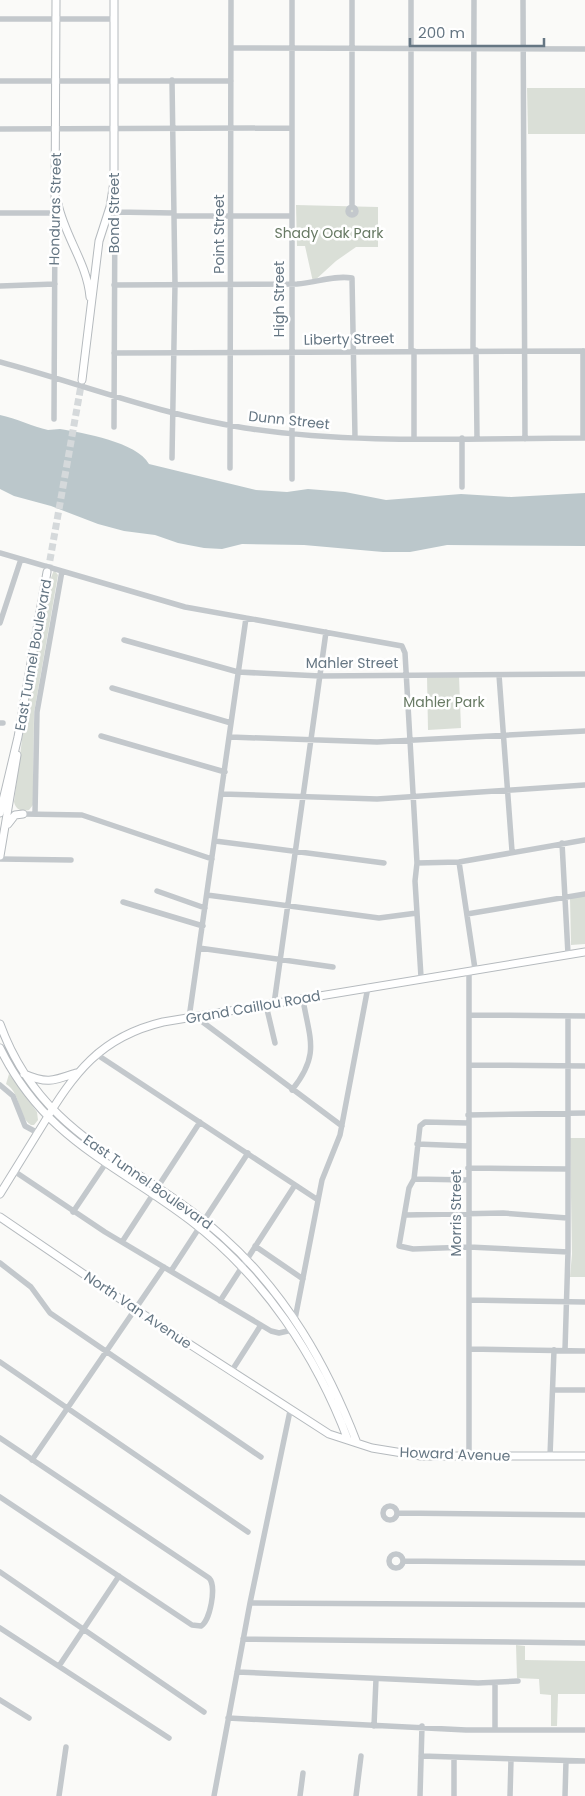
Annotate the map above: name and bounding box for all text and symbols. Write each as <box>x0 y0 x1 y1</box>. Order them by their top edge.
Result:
scale bar <box>410 15 544 47</box>
text: 200 m <box>418 22 465 43</box>
street label: Honduras Street <box>44 152 66 266</box>
street label: Bond Street <box>104 173 124 253</box>
street label: Point Street <box>209 194 229 274</box>
park label: Shady Oak Park <box>274 223 384 243</box>
street label: High Street <box>269 261 289 337</box>
street label: Liberty Street <box>304 328 394 350</box>
street label: Dunn Street <box>247 406 331 434</box>
street label: East Tunnel Boulevard <box>10 578 56 732</box>
street label: Mahler Street <box>306 653 398 673</box>
park label: Mahler Park <box>403 692 486 712</box>
street label: Grand Caillou Road <box>184 985 322 1029</box>
street label: East Tunnel Boulevard <box>79 1130 217 1234</box>
street label: Morris Street <box>446 1170 466 1256</box>
street label: North Van Avenue <box>80 1266 196 1354</box>
street label: Howard Avenue <box>399 1442 511 1466</box>

